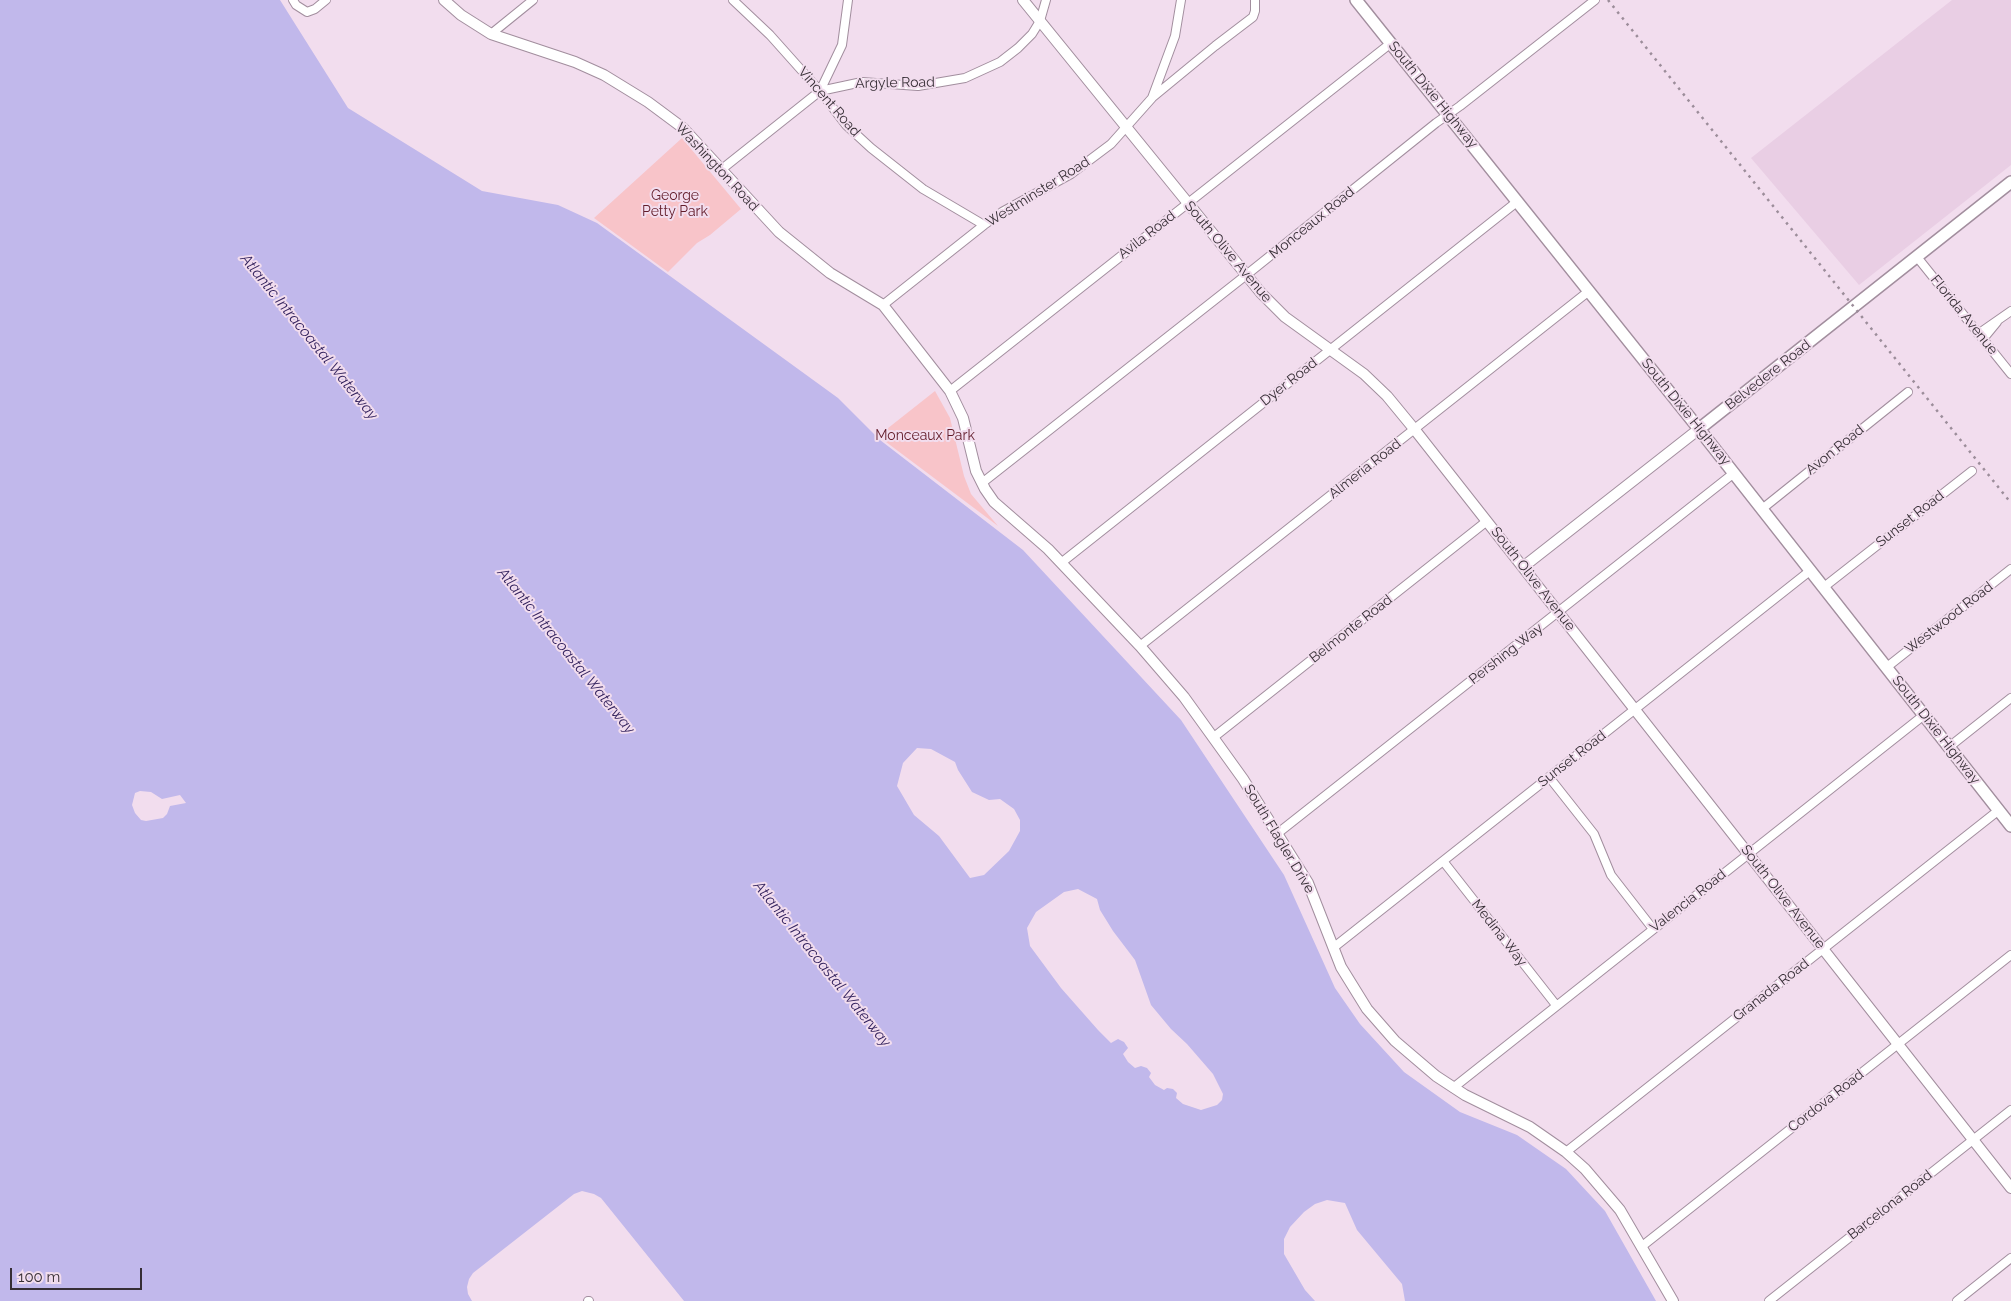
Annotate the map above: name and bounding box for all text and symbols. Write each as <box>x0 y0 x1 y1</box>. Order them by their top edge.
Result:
street label: South Dixie Highway <box>1385 38 1481 152</box>
street label: Vincent Road <box>794 64 864 140</box>
street label: Argyle Road <box>855 74 935 92</box>
street label: Washington Road <box>672 119 762 215</box>
street label: Westminster Road <box>983 153 1093 231</box>
street label: Monceaux Road <box>1266 184 1358 262</box>
park label: George Petty Park <box>642 188 708 220</box>
street label: South Olive Avenue <box>1181 198 1275 306</box>
street label: Avila Road <box>1115 207 1179 263</box>
water label: Atlantic Intracoastal Waterway <box>237 251 381 423</box>
street label: Florida Avenue <box>1927 272 2001 358</box>
street label: Belvedere Road <box>1722 337 1814 413</box>
street label: Dyer Road <box>1257 355 1321 409</box>
street label: South Dixie Highway <box>1638 355 1734 469</box>
street label: Avon Road <box>1803 421 1867 479</box>
park label: Monceaux Park <box>875 428 975 444</box>
street label: Almeria Road <box>1326 436 1404 502</box>
street label: Sunset Road <box>1873 487 1947 551</box>
street label: South Olive Avenue <box>1487 524 1579 634</box>
water label: Atlantic Intracoastal Waterway <box>494 565 638 737</box>
street label: Westwood Road <box>1902 578 1996 658</box>
street label: Belmonte Road <box>1306 591 1396 667</box>
street label: Pershing Way <box>1466 620 1546 688</box>
street label: South Dixie Highway <box>1889 673 1983 787</box>
street label: Sunset Road <box>1535 727 1609 791</box>
street label: South Flagler Drive <box>1240 782 1318 896</box>
street label: South Olive Avenue <box>1737 842 1829 952</box>
street label: Valencia Road <box>1647 866 1729 936</box>
water label: Atlantic Intracoastal Waterway <box>750 878 894 1050</box>
street label: Medina Way <box>1468 896 1530 970</box>
street label: Granada Road <box>1730 955 1812 1025</box>
street label: Cordova Road <box>1785 1066 1867 1136</box>
street label: Barcelona Road <box>1844 1167 1936 1243</box>
scale bar <box>12 1258 145 1290</box>
text: 100 m <box>18 1268 60 1286</box>

